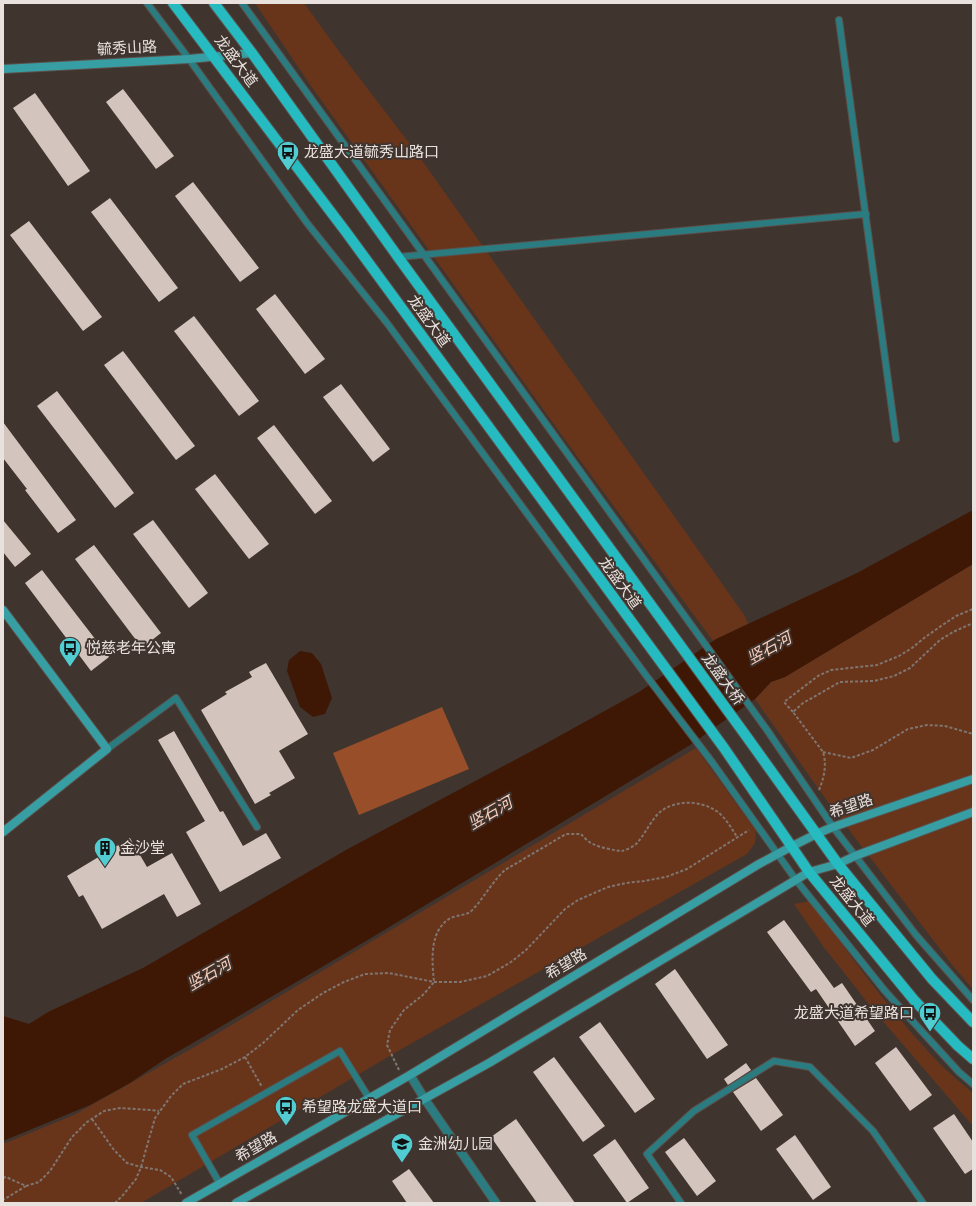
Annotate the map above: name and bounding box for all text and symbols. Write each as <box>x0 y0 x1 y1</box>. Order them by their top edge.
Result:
street label: 龙盛大道 <box>211 32 261 90</box>
street label: 毓秀山路 <box>97 37 157 59</box>
bus stop icon: 龙盛大道毓秀山路口 <box>275 139 301 172</box>
place label: 龙盛大道毓秀山路口 <box>304 143 439 161</box>
street label: 龙盛大道 <box>404 291 454 351</box>
street label: 龙盛大道 <box>595 553 645 613</box>
water label: 竖石河 <box>743 627 797 668</box>
bus stop icon: 悦慈老年公寓 <box>57 635 83 668</box>
place label: 悦慈老年公寓 <box>86 639 176 657</box>
street label: 龙盛大桥 <box>698 649 748 709</box>
street label: 希望路 <box>827 790 875 822</box>
water label: 竖石河 <box>464 791 518 833</box>
building icon: 金沙堂 <box>92 835 118 868</box>
place label: 金沙堂 <box>120 839 165 857</box>
street label: 龙盛大道 <box>826 872 878 930</box>
street label: 希望路 <box>542 945 590 983</box>
water label: 竖石河 <box>183 952 237 994</box>
bus stop icon: 龙盛大道希望路口 <box>917 1000 943 1033</box>
place label: 龙盛大道希望路口 <box>794 1004 914 1022</box>
bus stop icon: 希望路龙盛大道口 <box>273 1094 299 1127</box>
place label: 希望路龙盛大道口 <box>302 1098 422 1116</box>
street label: 希望路 <box>232 1128 280 1166</box>
school or university icon: 金洲幼儿园 <box>389 1131 415 1164</box>
place label: 金洲幼儿园 <box>418 1135 493 1153</box>

